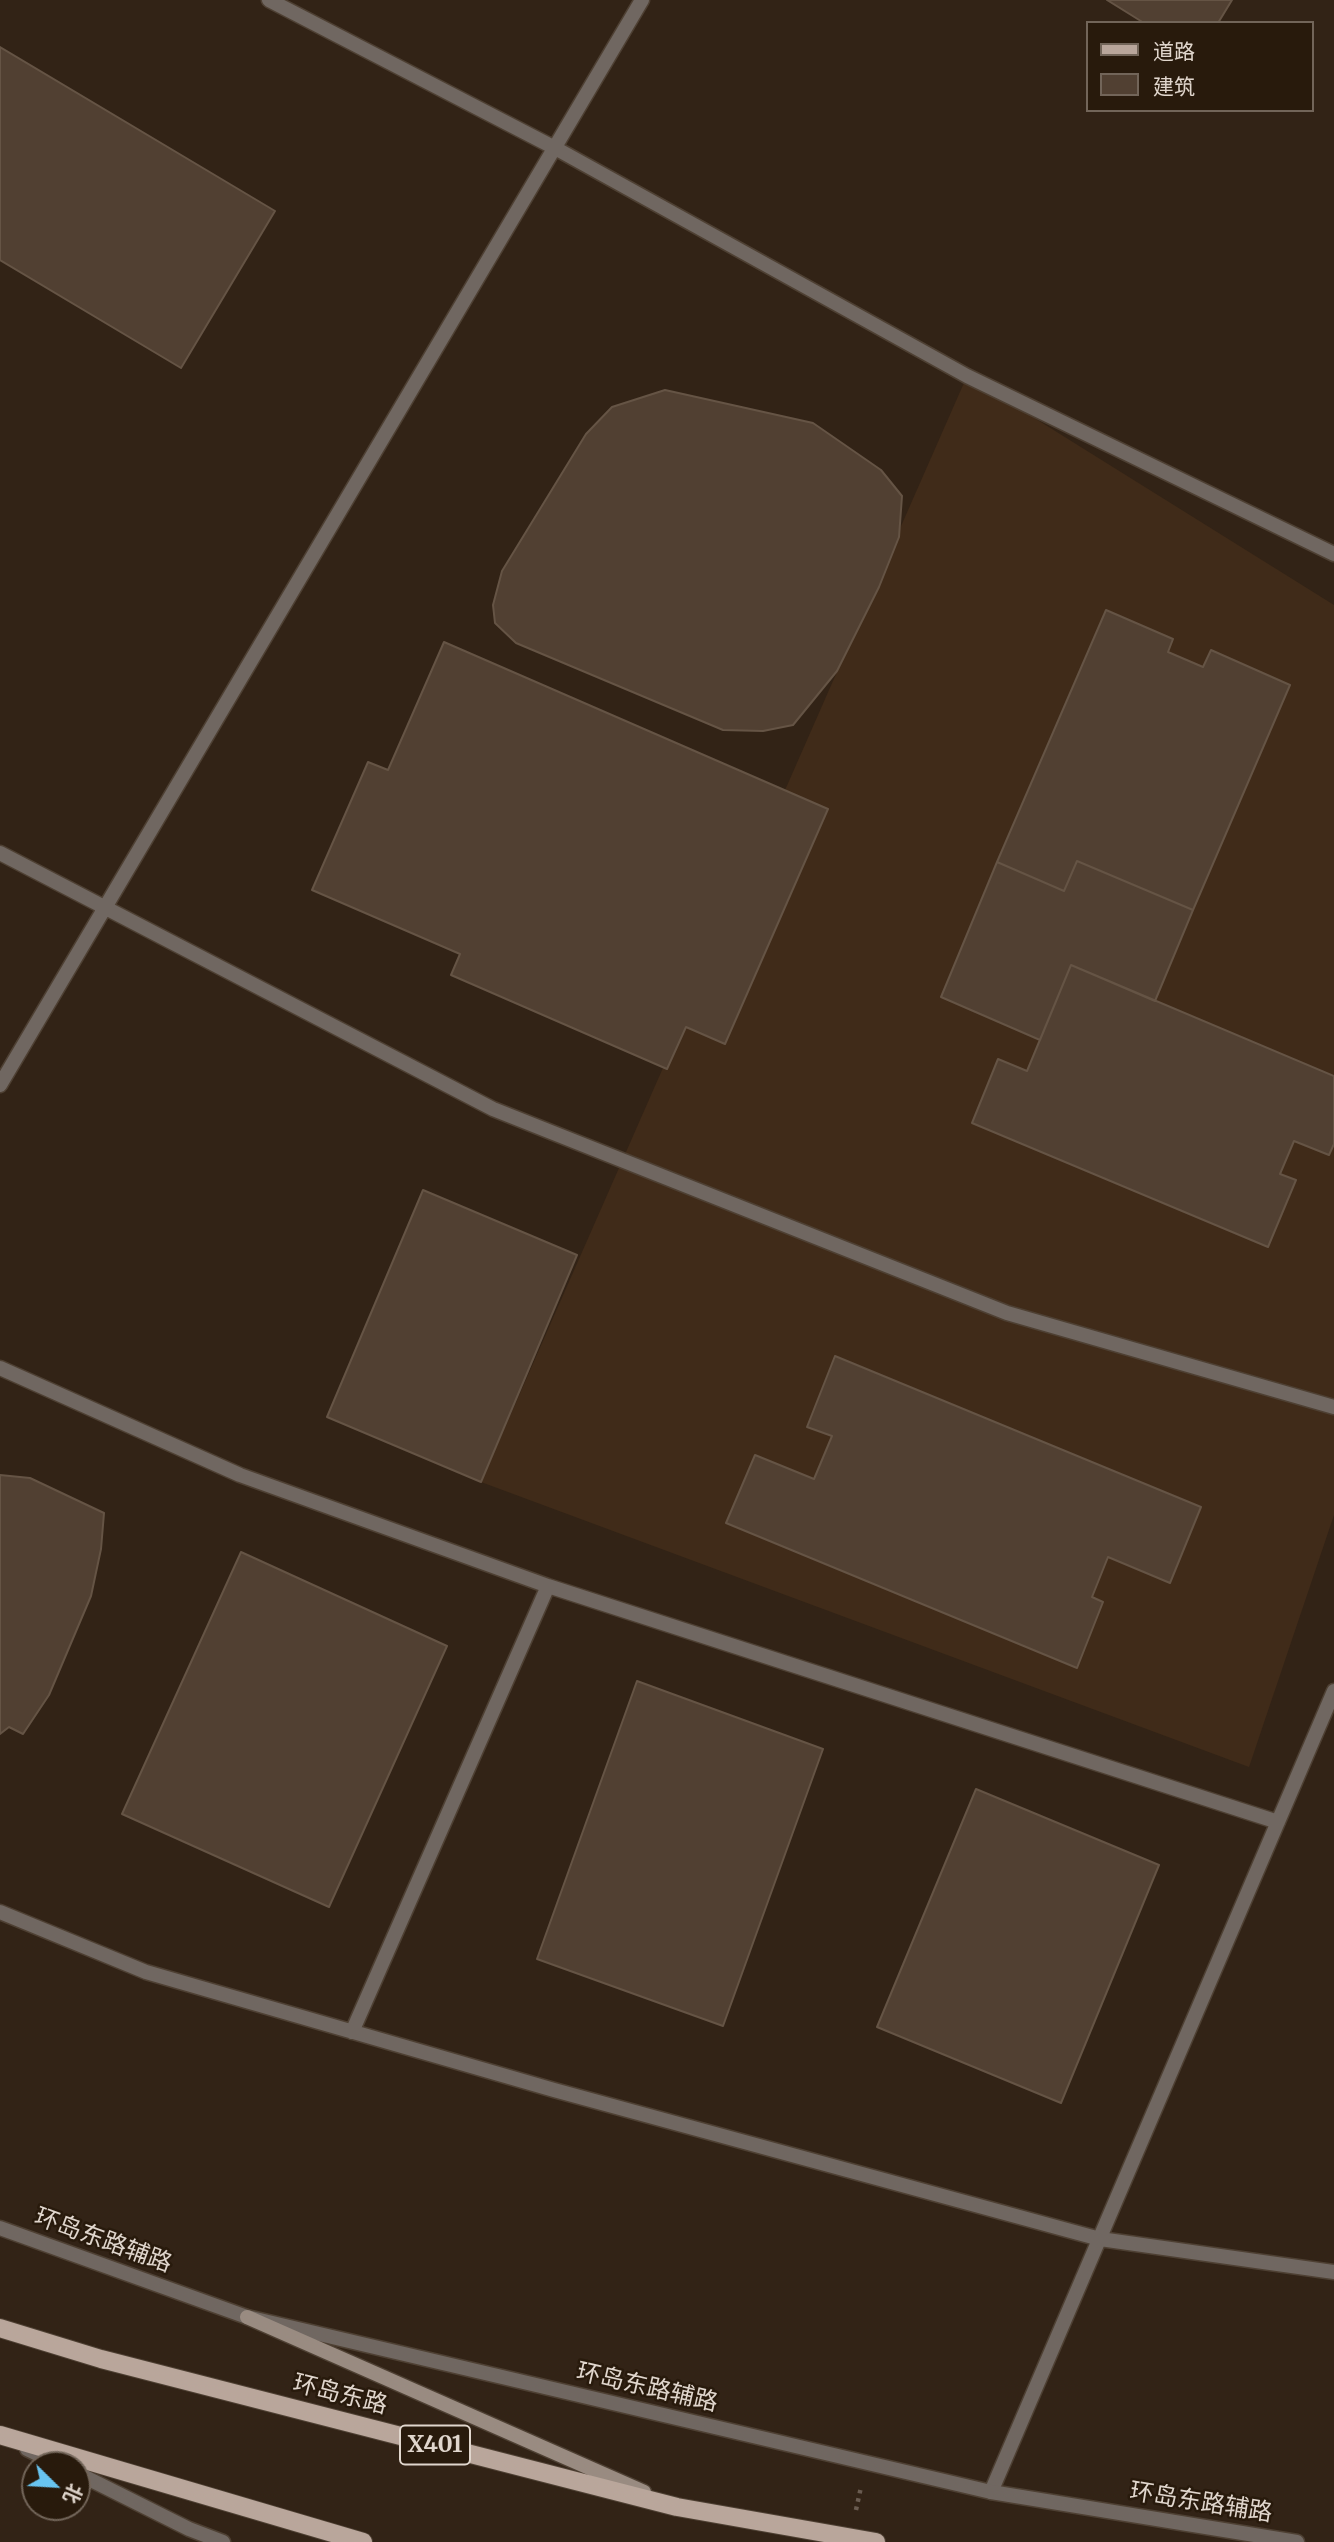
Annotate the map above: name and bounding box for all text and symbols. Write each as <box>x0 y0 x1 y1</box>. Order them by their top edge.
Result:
legend <box>1086 21 1313 112</box>
text: 道路 <box>1153 38 1195 65</box>
text: 建筑 <box>1153 73 1195 100</box>
street label: 环岛东路辅路 <box>30 2203 176 2279</box>
street label: 环岛东路辅路 <box>574 2358 720 2418</box>
street label: 环岛东路 <box>290 2369 390 2421</box>
road number: X401 <box>400 2426 470 2464</box>
north arrow <box>21 2451 91 2521</box>
street label: 环岛东路辅路 <box>1128 2478 1274 2528</box>
text: 北 <box>59 2480 88 2507</box>

